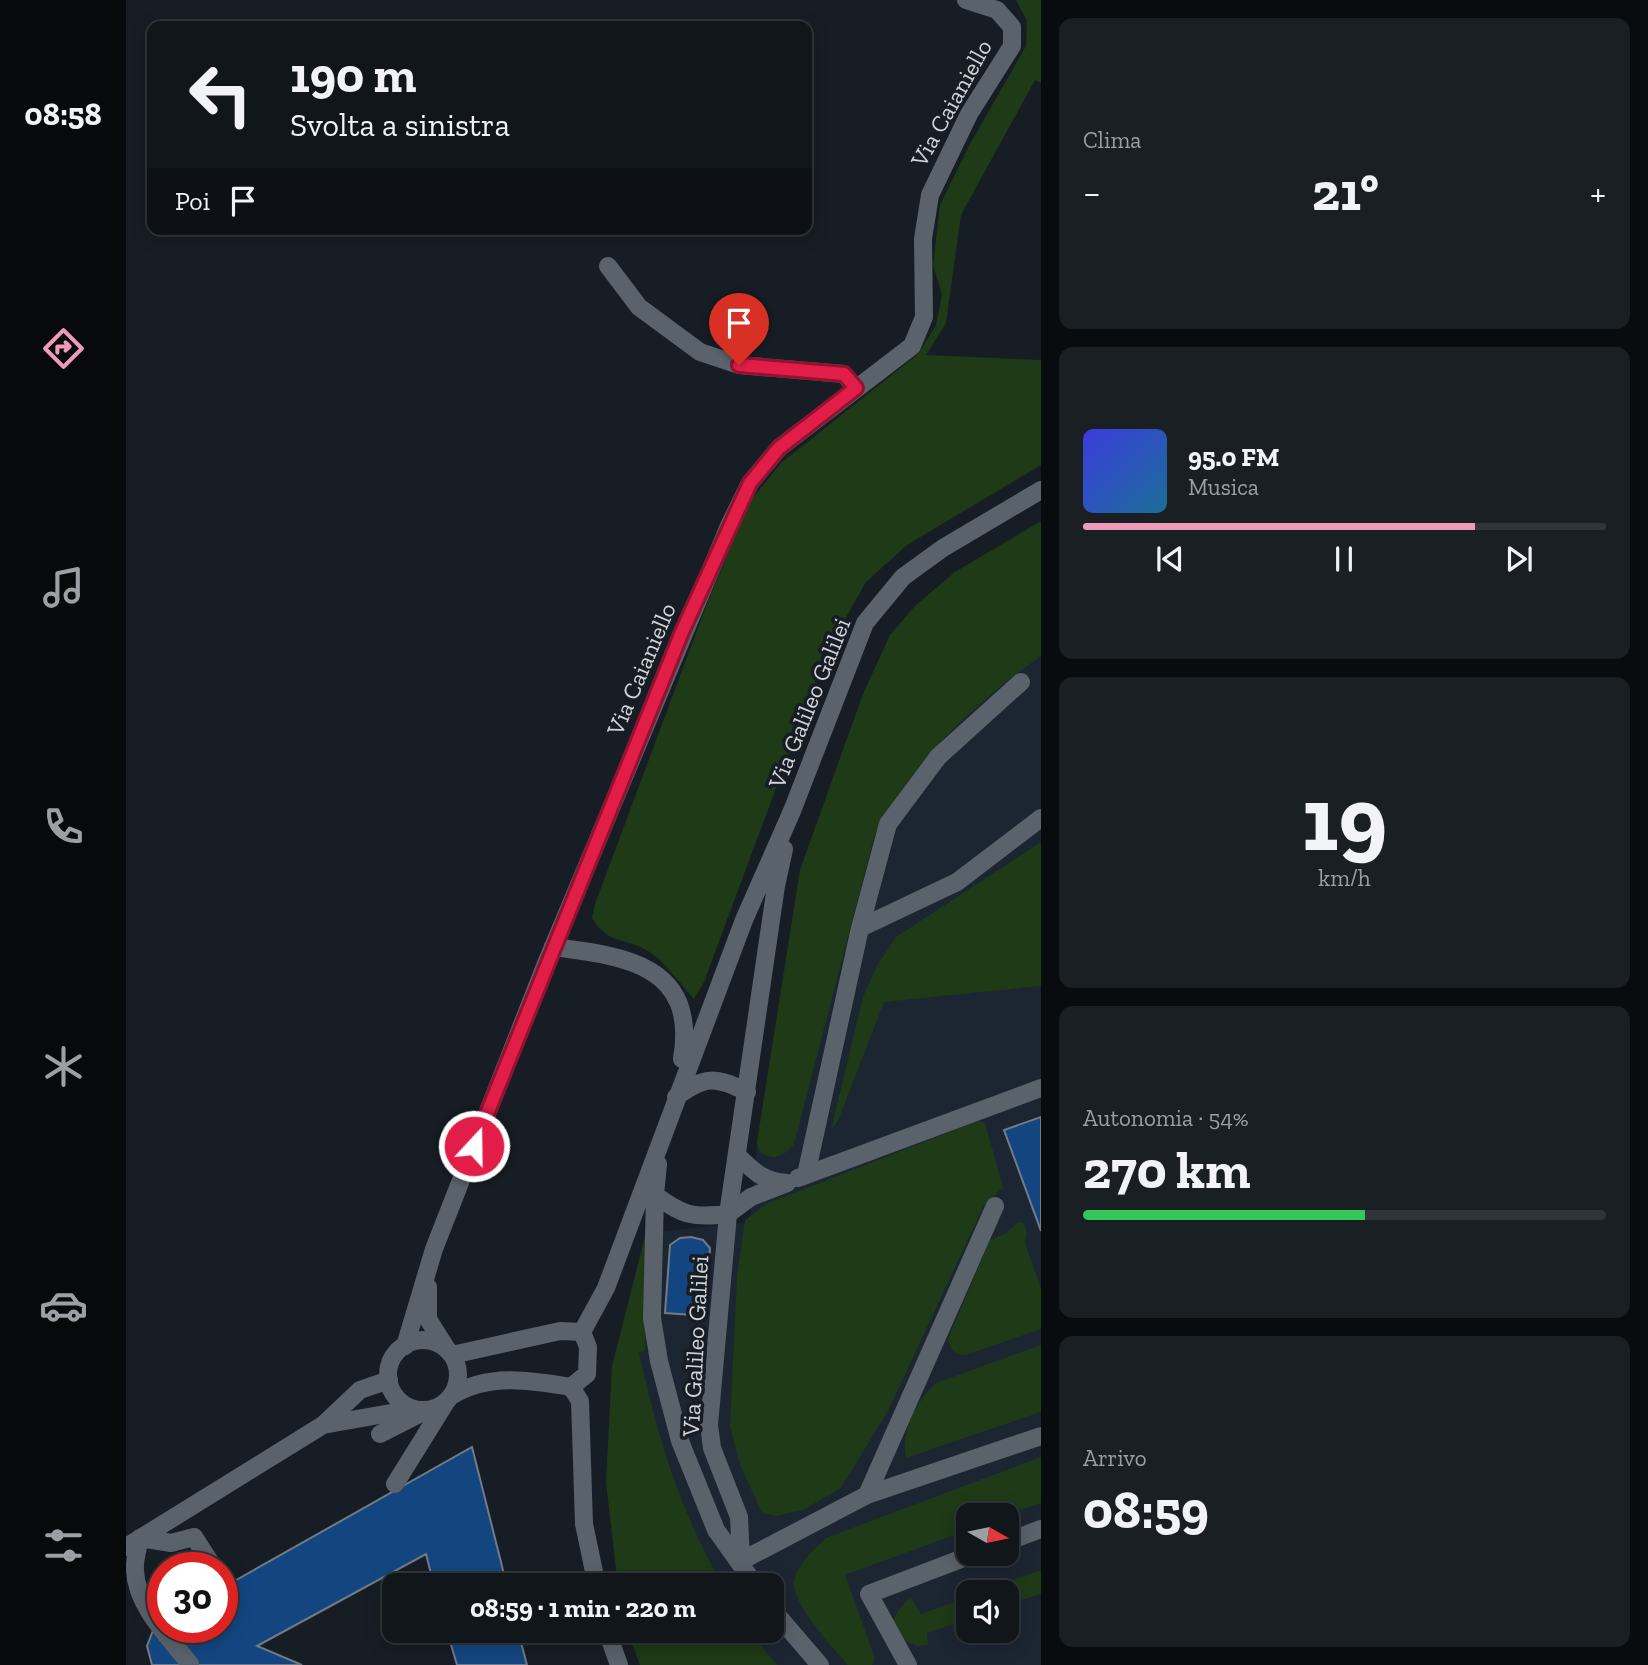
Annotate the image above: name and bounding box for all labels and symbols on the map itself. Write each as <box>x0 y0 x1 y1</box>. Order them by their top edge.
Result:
street label: Via Caianiello <box>904 34 998 173</box>
pin <box>709 293 769 365</box>
street label: Via Caianiello <box>600 598 682 741</box>
street label: Via Galileo Galilei <box>761 613 856 793</box>
position arrow <box>437 1109 511 1183</box>
street label: Via Galileo Galilei <box>676 1254 714 1438</box>
north arrow <box>956 1503 1018 1566</box>
speed limit sign: 30 <box>147 1552 238 1643</box>

